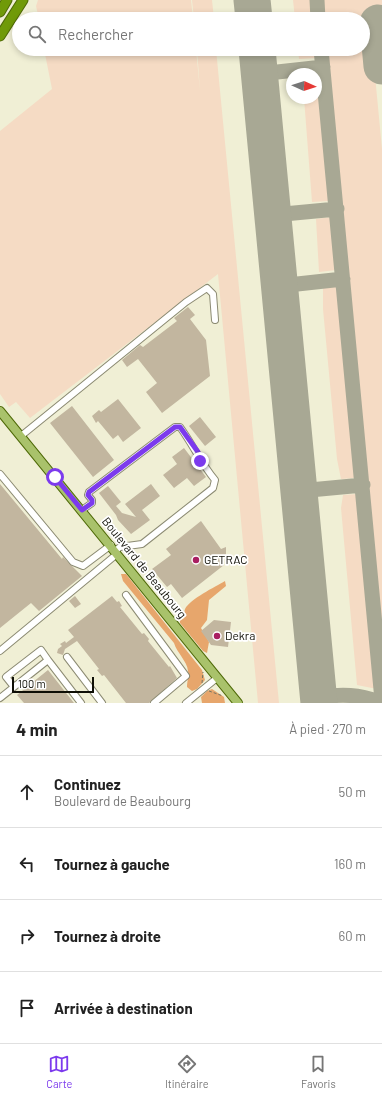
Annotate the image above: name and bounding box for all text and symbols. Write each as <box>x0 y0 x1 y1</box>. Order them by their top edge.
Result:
search box <box>12 12 370 56</box>
icon: search <box>26 23 48 45</box>
text: Rechercher <box>58 25 134 43</box>
north arrow <box>286 68 322 104</box>
route end <box>191 452 209 470</box>
route start <box>46 468 64 486</box>
street label: Boulevard de Beaubourg <box>100 514 190 621</box>
place label: GETRAC <box>204 552 248 566</box>
marker: GETRAC <box>191 555 201 565</box>
place label: Dekra <box>225 628 255 642</box>
marker: Dekra <box>212 631 222 641</box>
scale bar <box>12 675 94 694</box>
text: 100 m <box>18 677 46 690</box>
text: 4 min <box>16 719 58 739</box>
text: À pied · 270 m <box>289 721 366 737</box>
text: Continuez <box>54 775 121 793</box>
icon: ahead <box>16 781 38 803</box>
text: 50 m <box>339 784 366 800</box>
text: Boulevard de Beaubourg <box>54 793 191 809</box>
icon: left <box>16 853 38 875</box>
text: Tournez à gauche <box>54 855 170 873</box>
text: 160 m <box>334 856 366 872</box>
icon: right <box>16 925 38 947</box>
text: Tournez à droite <box>54 927 161 945</box>
text: 60 m <box>339 928 366 944</box>
icon: arrive <box>16 997 38 1019</box>
text: Arrivée à destination <box>54 999 193 1017</box>
tab: Carte <box>46 1053 72 1090</box>
tab: Itinéraire <box>165 1053 209 1090</box>
tab: Favoris <box>301 1053 336 1090</box>

